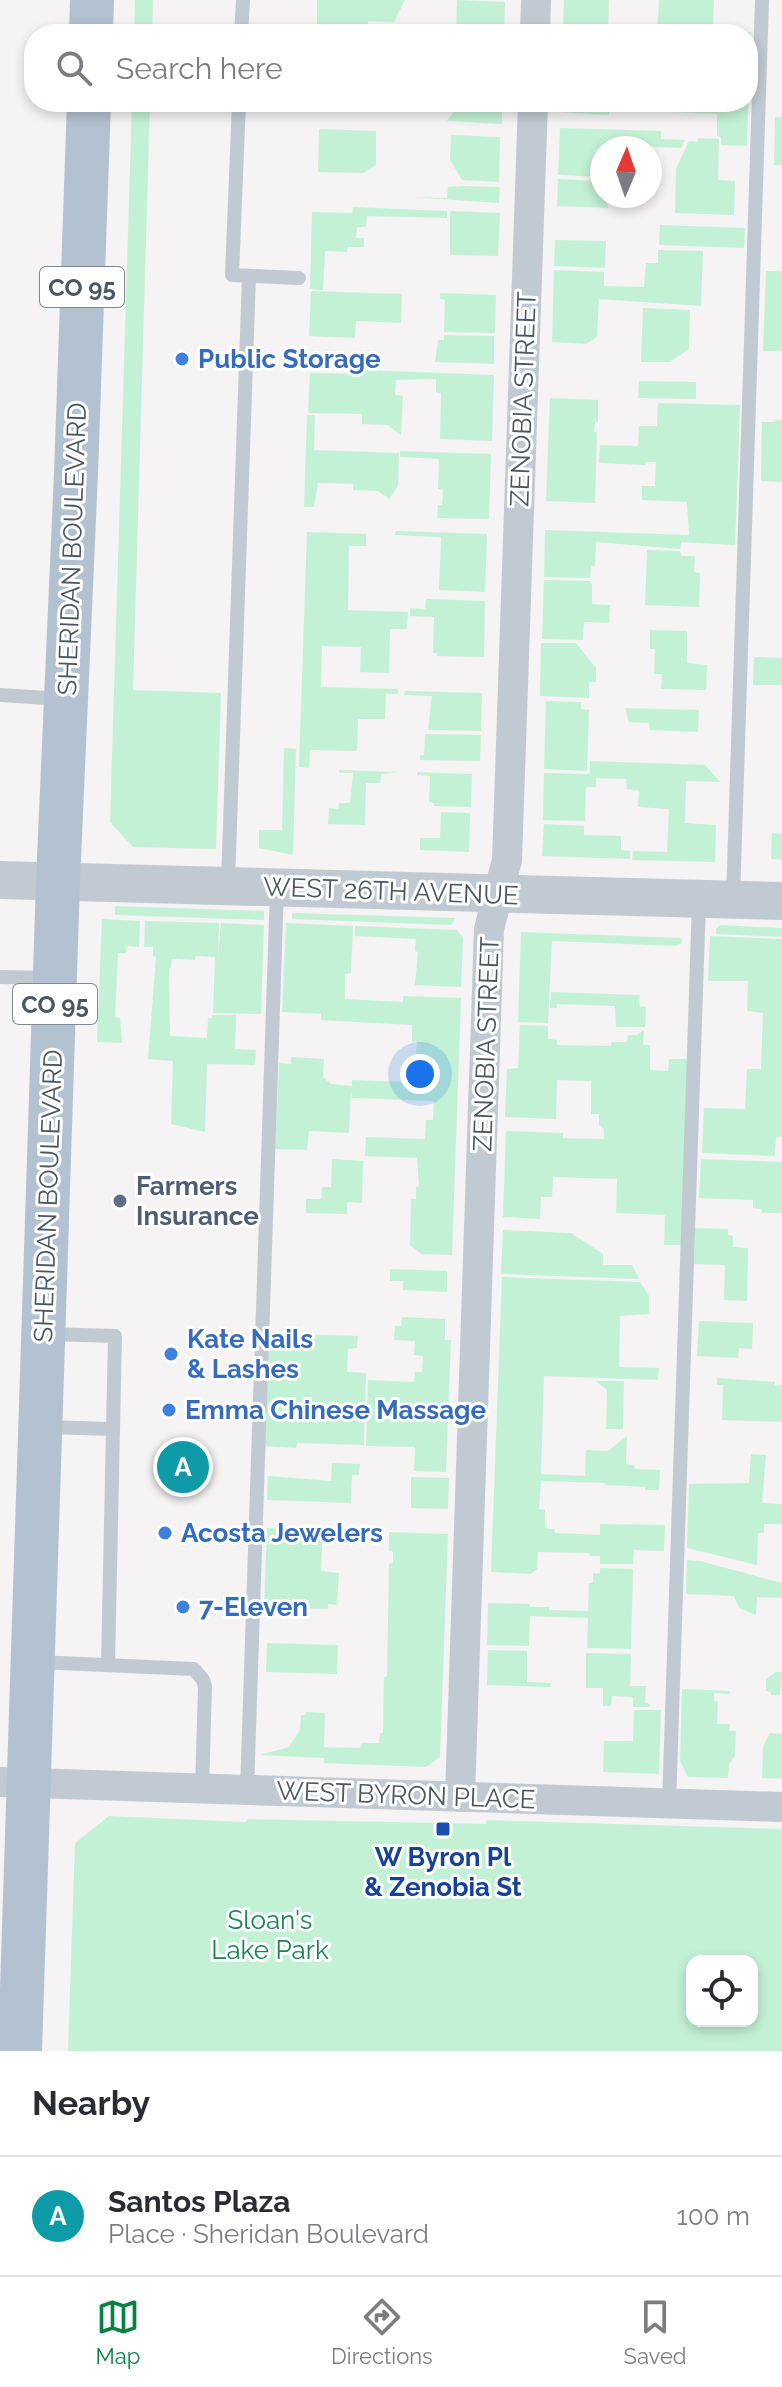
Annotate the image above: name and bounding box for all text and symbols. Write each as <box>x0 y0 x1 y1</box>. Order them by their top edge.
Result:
search box <box>24 24 758 112</box>
icon: search <box>52 46 96 90</box>
text: Search here <box>116 51 283 86</box>
north arrow <box>590 136 662 208</box>
road number: CO 95 <box>40 267 124 307</box>
street label: ZENOBIA STREET <box>504 291 542 507</box>
place label: Public Storage <box>198 344 381 374</box>
marker: Public Storage <box>173 350 191 368</box>
street label: SHERIDAN BOULEVARD <box>52 402 92 696</box>
street label: WEST 26TH AVENUE <box>263 872 519 910</box>
street label: ZENOBIA STREET <box>467 936 505 1152</box>
road number: CO 95 <box>13 984 97 1024</box>
street label: SHERIDAN BOULEVARD <box>28 1049 68 1343</box>
your location <box>400 1054 440 1094</box>
place label: Farmers Insurance <box>136 1171 259 1231</box>
marker: Farmers Insurance <box>111 1192 129 1210</box>
place label: Kate Nails & Lashes <box>187 1324 313 1384</box>
marker: Kate Nails & Lashes <box>162 1345 180 1363</box>
place label: Emma Chinese Massage <box>185 1395 487 1425</box>
marker: Emma Chinese Massage <box>160 1401 178 1419</box>
pin: A <box>157 1437 209 1497</box>
place label: Acosta Jewelers <box>181 1518 383 1548</box>
marker: Acosta Jewelers <box>156 1524 174 1542</box>
place label: 7-Eleven <box>199 1592 308 1622</box>
marker: 7-Eleven <box>174 1598 192 1616</box>
street label: WEST BYRON PLACE <box>276 1775 536 1815</box>
marker: W Byron Pl & Zenobia St <box>434 1820 452 1838</box>
place label: W Byron Pl & Zenobia St <box>364 1842 522 1902</box>
park label: Sloan's Lake Park <box>211 1905 329 1965</box>
map controls <box>686 1955 758 2027</box>
button: locate <box>686 1955 758 2027</box>
text: Nearby <box>32 2083 150 2123</box>
text: Santos Plaza <box>108 2184 291 2219</box>
text: A <box>49 2201 67 2231</box>
text: 100 m <box>677 2201 750 2231</box>
text: Place · Sheridan Boulevard <box>108 2219 429 2249</box>
tab: Map <box>95 2295 140 2369</box>
tab: Directions <box>331 2295 433 2369</box>
tab: Saved <box>624 2295 687 2369</box>

